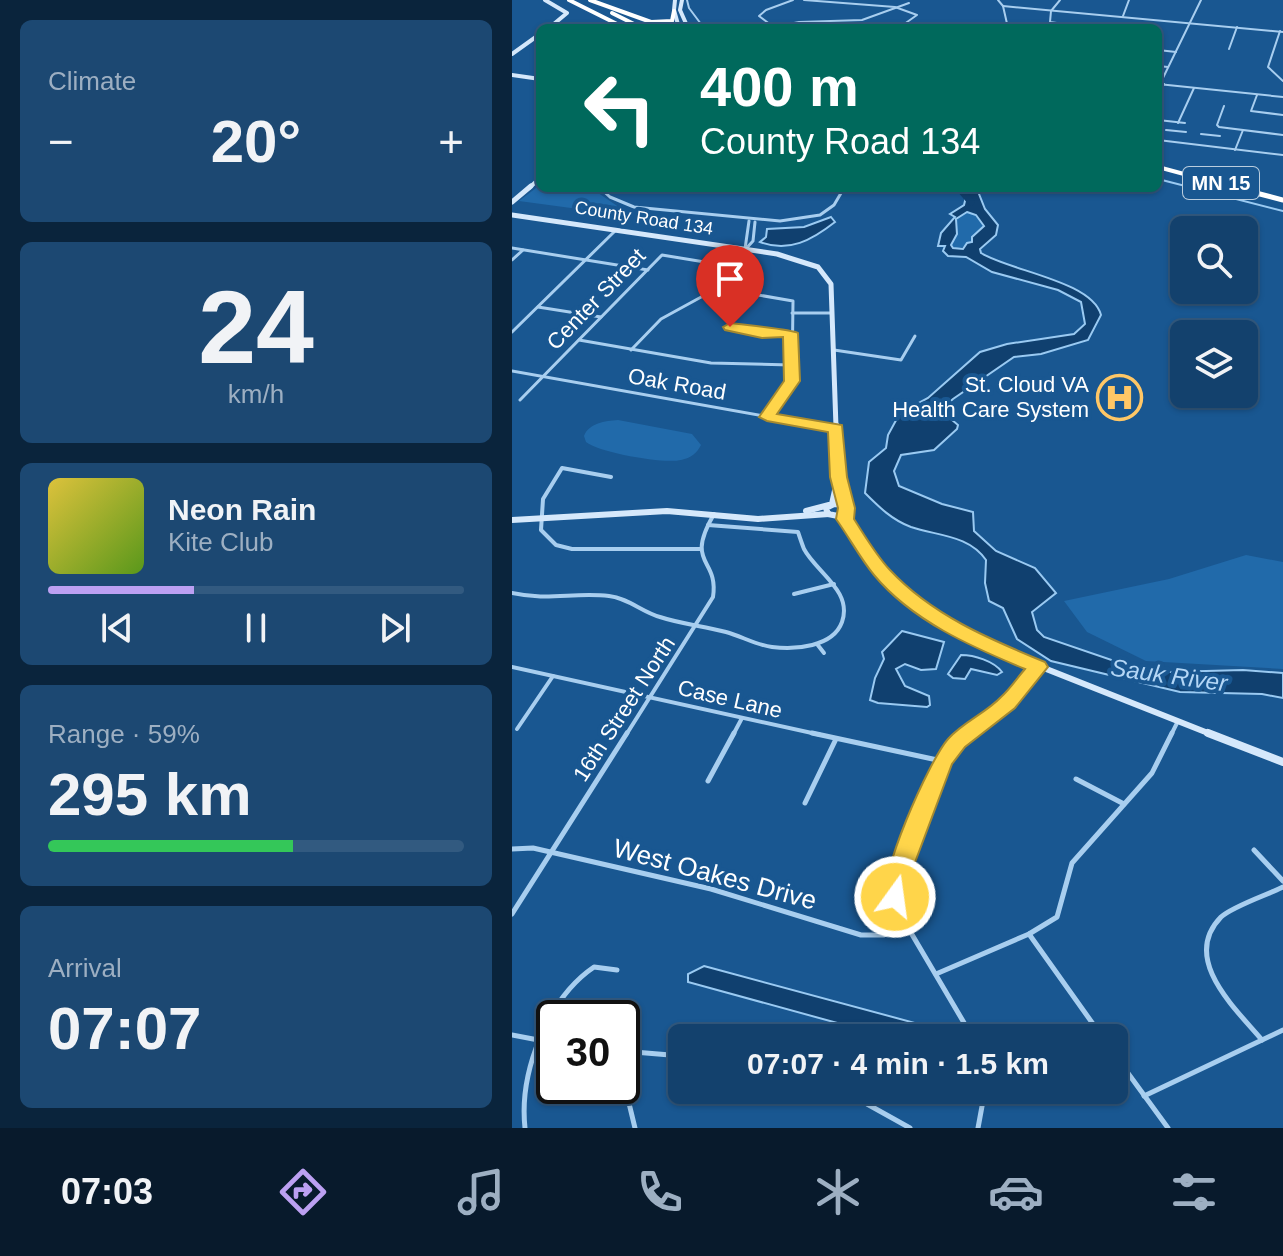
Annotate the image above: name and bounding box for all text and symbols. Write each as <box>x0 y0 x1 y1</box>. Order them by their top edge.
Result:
text: 400 m <box>700 55 859 118</box>
icon: left <box>568 56 672 160</box>
text: Climate <box>48 66 136 96</box>
text: 20° <box>211 108 301 175</box>
text: − <box>48 117 74 166</box>
text: + <box>438 117 464 166</box>
text: County Road 134 <box>700 121 980 162</box>
road number: MN 15 <box>1183 167 1259 199</box>
street label: County Road 134 <box>573 197 715 239</box>
map controls <box>1170 216 1258 408</box>
button: search <box>1170 216 1258 304</box>
street label: Center Street <box>542 243 650 355</box>
pin <box>696 245 764 327</box>
icon: arrive <box>708 257 752 301</box>
text: 24 <box>198 269 314 385</box>
button: layers <box>1170 320 1258 408</box>
street label: Oak Road <box>626 363 728 405</box>
place label: St. Cloud VA Health Care System <box>892 372 1089 422</box>
hospital icon: St. Cloud VA Health Care System <box>1096 373 1144 421</box>
text: km/h <box>228 379 284 409</box>
text: Neon Rain <box>168 493 316 526</box>
text: Kite Club <box>168 527 274 557</box>
icon: previous <box>95 606 139 650</box>
icon: pause <box>234 606 278 650</box>
icon: next <box>373 606 417 650</box>
street label: 16th Street North <box>568 632 680 786</box>
water label: Sauk River <box>1109 653 1230 697</box>
street label: Case Lane <box>675 675 785 723</box>
text: Range · 59% <box>48 719 200 749</box>
text: 295 km <box>48 761 252 828</box>
street label: West Oakes Drive <box>610 832 820 916</box>
position arrow <box>853 855 937 939</box>
text: Arrival <box>48 953 122 983</box>
text: 07:07 <box>48 995 201 1062</box>
speed limit sign: 30 <box>536 1000 640 1104</box>
text: 07:07 · 4 min · 1.5 km <box>747 1047 1049 1080</box>
icon: directions <box>275 1164 331 1220</box>
icon: music <box>453 1164 509 1220</box>
icon: phone <box>632 1164 688 1220</box>
icon: climate <box>810 1164 866 1220</box>
icon: car <box>988 1164 1044 1220</box>
icon: filters <box>1166 1164 1222 1220</box>
text: 07:03 <box>61 1171 153 1212</box>

